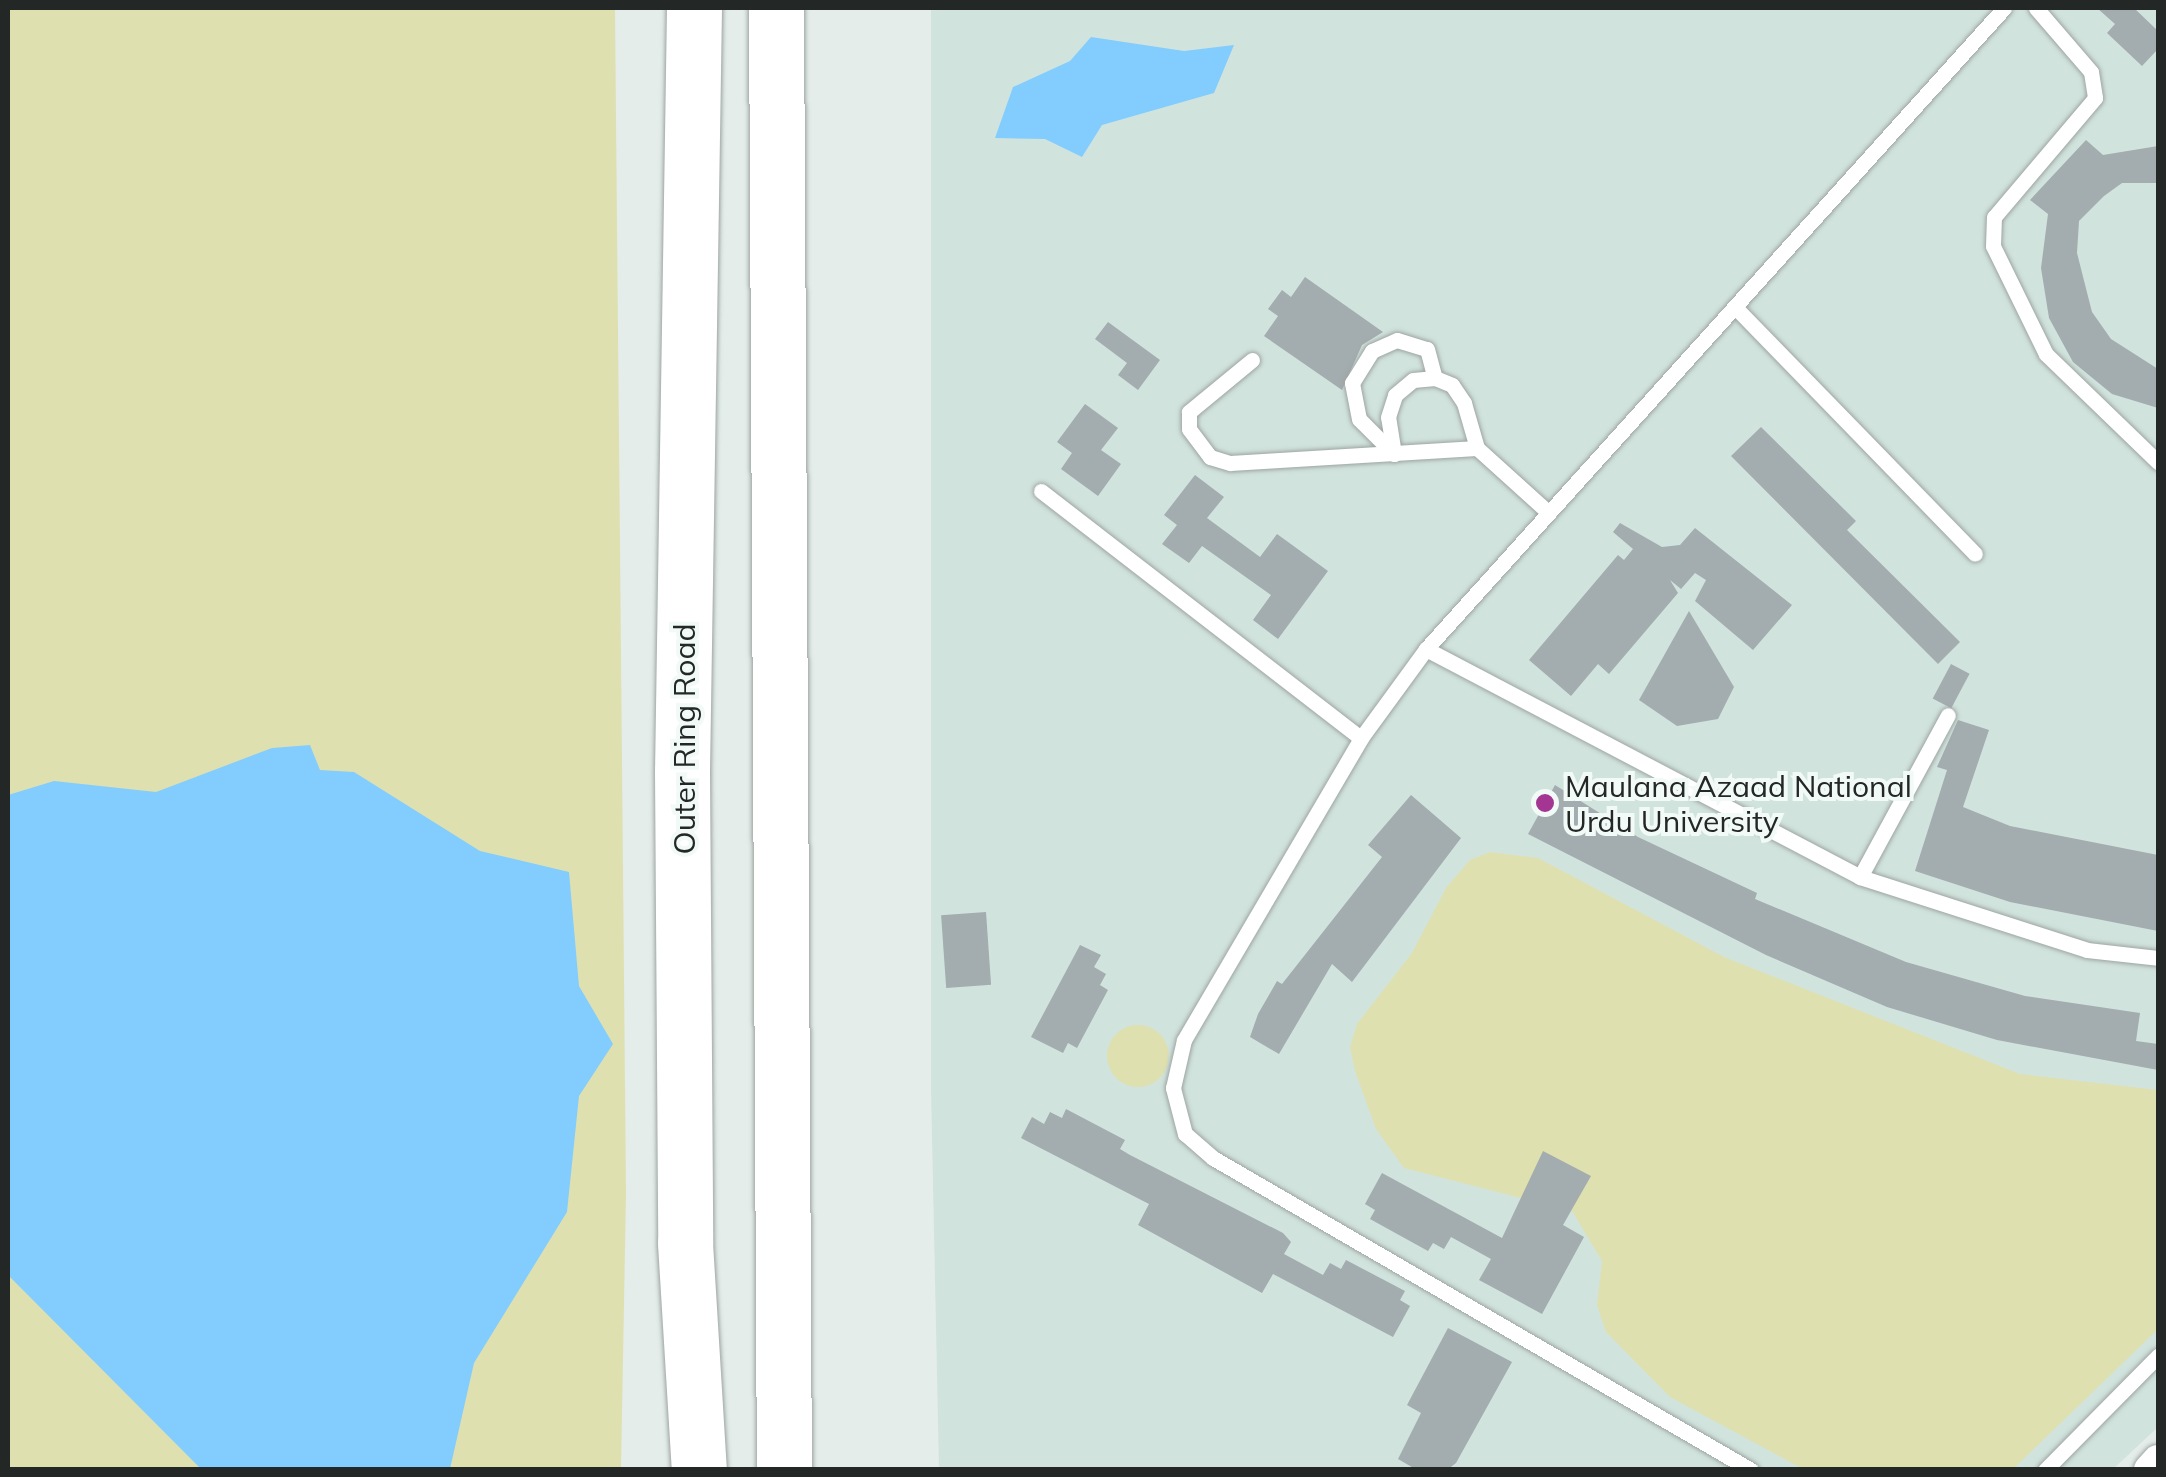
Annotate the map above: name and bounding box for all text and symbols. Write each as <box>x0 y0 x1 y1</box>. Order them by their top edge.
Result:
street label: Outer Ring Road <box>666 624 702 854</box>
place label: Maulana Azaad National Urdu University <box>1565 768 1912 838</box>
marker: Maulana Azaad National Urdu University <box>1534 792 1556 814</box>

